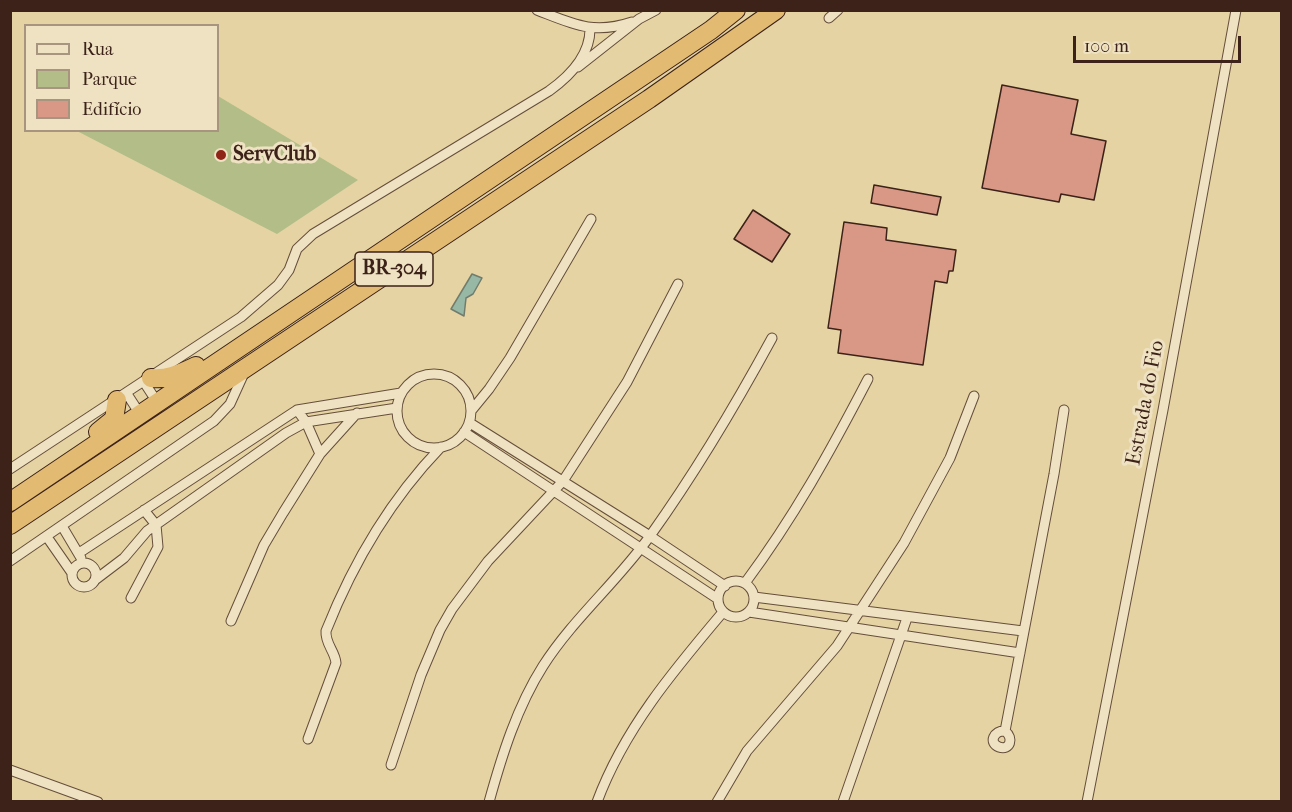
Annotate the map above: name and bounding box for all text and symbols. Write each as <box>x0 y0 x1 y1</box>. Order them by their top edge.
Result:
legend <box>24 24 219 132</box>
scale bar <box>1076 24 1244 62</box>
text: 100 m <box>1084 36 1129 57</box>
text: Rua <box>82 39 113 60</box>
text: Parque <box>82 69 137 90</box>
text: Edifício <box>82 99 141 120</box>
place label: ServClub <box>233 142 316 168</box>
marker: ServClub <box>214 148 228 162</box>
road number: BR-304 <box>355 252 433 286</box>
street label: Estrada do Fio <box>1122 338 1170 468</box>

